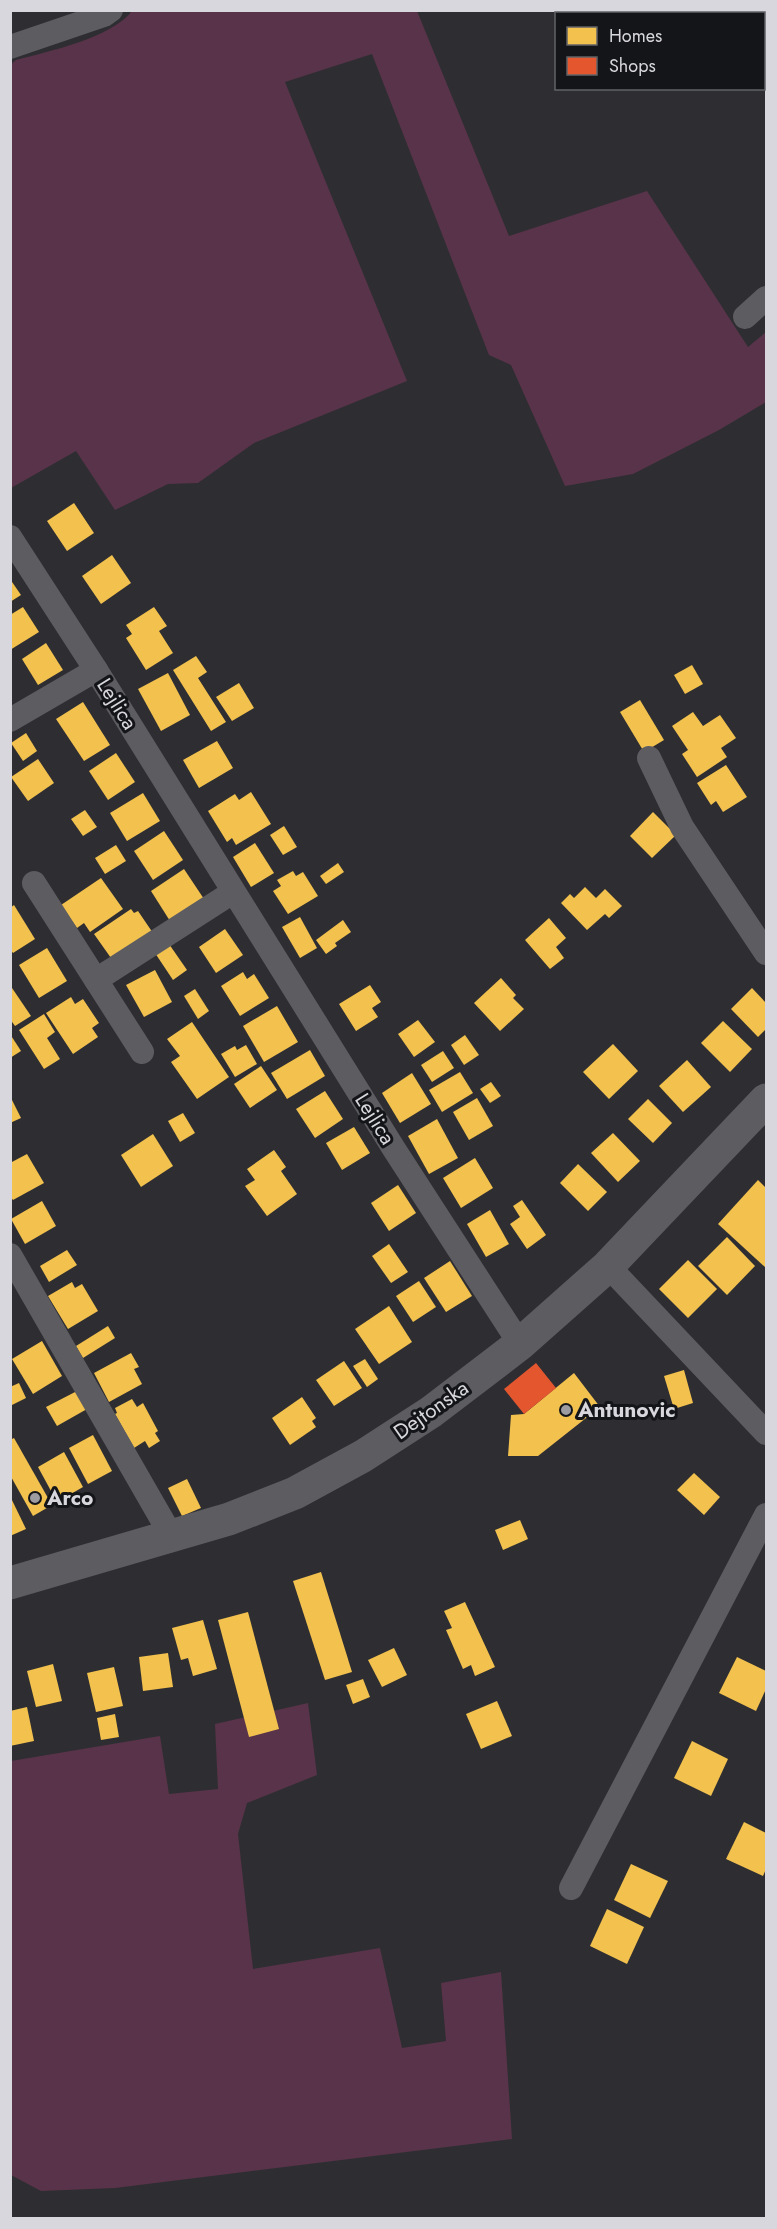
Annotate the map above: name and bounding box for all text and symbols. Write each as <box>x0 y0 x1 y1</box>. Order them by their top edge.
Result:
legend <box>555 12 765 90</box>
text: Homes <box>609 23 662 49</box>
text: Shops <box>609 53 656 79</box>
street label: Lejlica <box>89 672 145 736</box>
street label: Lejlica <box>347 1087 403 1151</box>
street label: Dejtonska <box>387 1373 475 1447</box>
place label: Antunovic <box>577 1395 676 1425</box>
marker: Antunovic <box>559 1403 573 1417</box>
place label: Arco <box>46 1483 94 1513</box>
marker: Arco <box>28 1491 42 1505</box>

